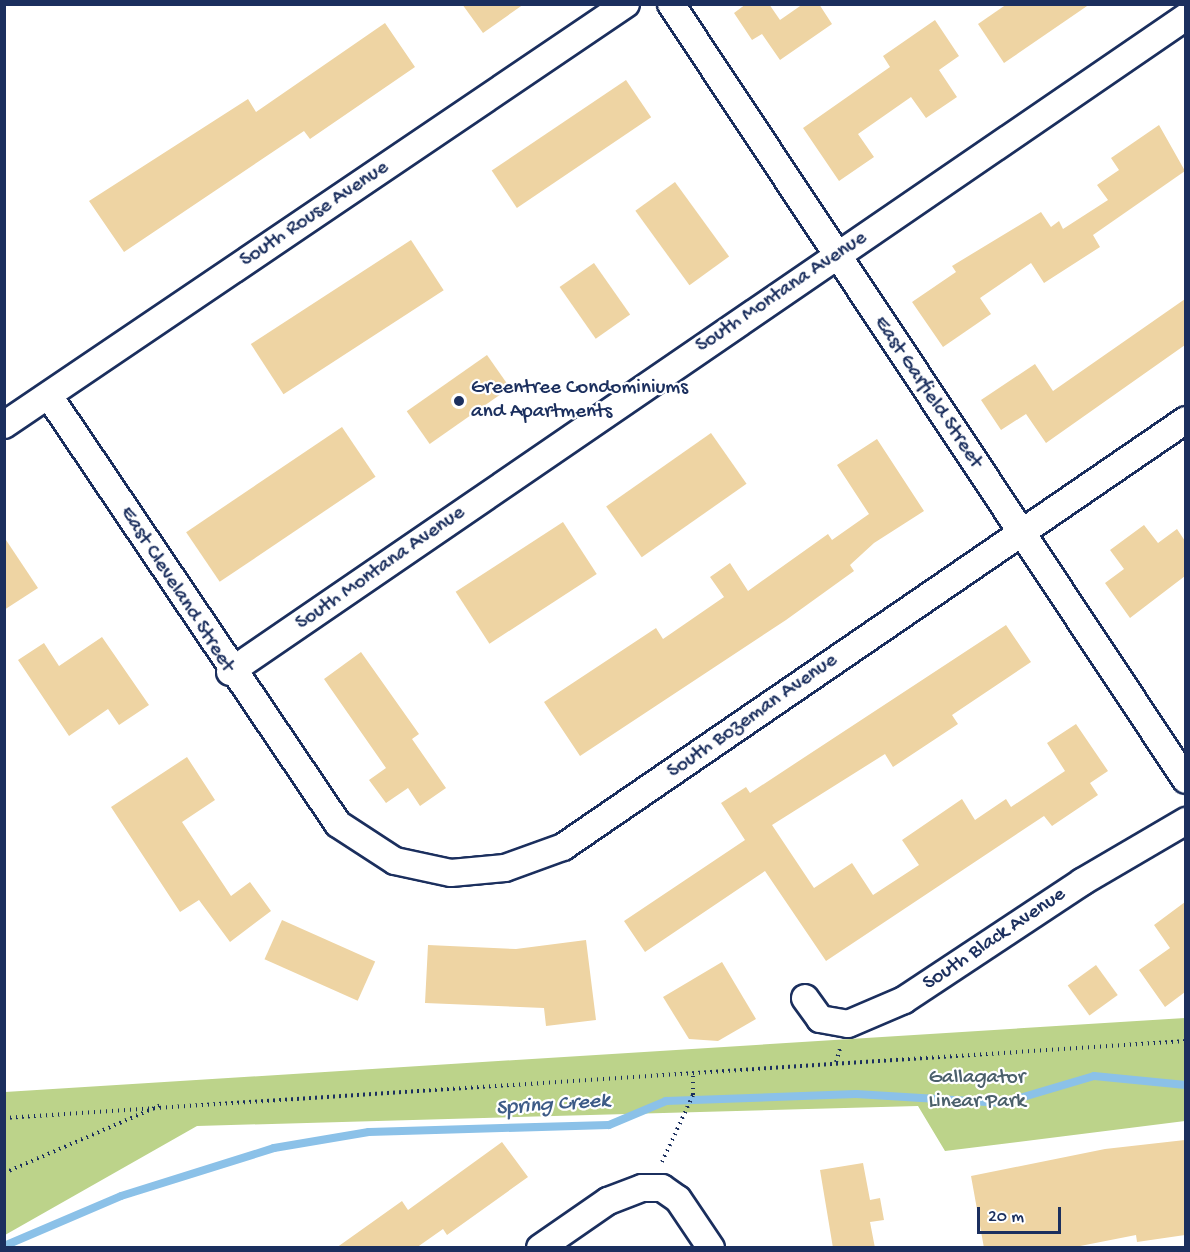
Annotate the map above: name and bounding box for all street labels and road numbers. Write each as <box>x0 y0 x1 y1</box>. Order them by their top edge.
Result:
street label: South Rouse Avenue <box>236 156 394 274</box>
street label: South Montana Avenue <box>692 226 872 360</box>
street label: East Garfield Street <box>867 312 987 474</box>
street label: South Montana Avenue <box>292 501 470 637</box>
street label: East Cleveland Street <box>113 502 239 678</box>
street label: South Bozeman Avenue <box>663 649 843 785</box>
street label: South Black Avenue <box>919 883 1071 997</box>

